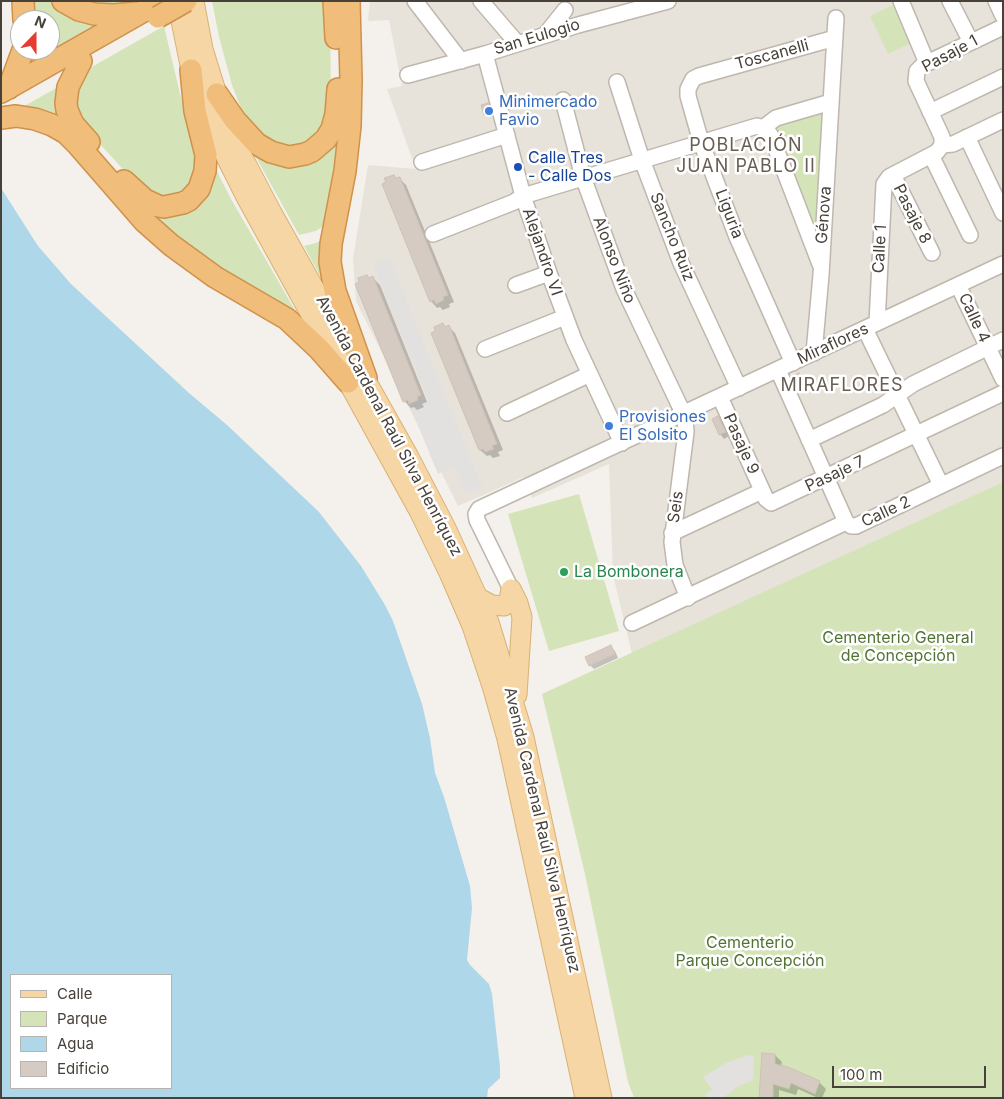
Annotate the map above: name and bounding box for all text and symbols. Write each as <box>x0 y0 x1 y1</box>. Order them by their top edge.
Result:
north arrow <box>10 10 60 60</box>
text: N <box>32 12 49 31</box>
street label: San Eulogio <box>492 15 582 59</box>
street label: Pasaje 1 <box>919 31 981 77</box>
street label: Toscanelli <box>733 36 811 74</box>
place label: Minimercado Favio <box>499 92 597 130</box>
marker: Minimercado Favio <box>483 105 495 117</box>
district label: POBLACIÓN JUAN PABLO II <box>674 135 818 178</box>
place label: Calle Tres - Calle Dos <box>528 148 612 186</box>
marker: Calle Tres - Calle Dos <box>512 161 524 173</box>
street label: Pasaje 8 <box>889 181 935 247</box>
street label: Génova <box>812 185 836 245</box>
street label: Liguria <box>711 187 747 241</box>
street label: Sancho Ruiz <box>646 190 698 284</box>
street label: Alejandro VI <box>518 206 566 298</box>
street label: Alonso Niño <box>589 214 639 306</box>
street label: Calle 1 <box>869 224 891 274</box>
street label: Calle 4 <box>954 290 994 346</box>
street label: Avenida Cardenal Raúl Silva Henríquez <box>312 292 466 560</box>
street label: Miraflores <box>794 319 872 369</box>
district label: MIRAFLORES <box>779 375 905 397</box>
place label: Provisiones El Solsito <box>619 407 706 445</box>
street label: Pasaje 9 <box>719 411 763 477</box>
marker: Provisiones El Solsito <box>603 420 615 432</box>
street label: Pasaje 7 <box>802 452 868 496</box>
street label: Seis <box>664 490 688 524</box>
street label: Calle 2 <box>858 492 914 532</box>
place label: La Bombonera <box>574 562 684 582</box>
marker: La Bombonera <box>558 566 570 578</box>
park label: Cementerio General de Concepción <box>822 628 974 666</box>
street label: Avenida Cardenal Raúl Silva Henríquez <box>500 685 584 975</box>
park label: Cementerio Parque Concepción <box>675 933 825 971</box>
legend <box>10 974 172 1089</box>
text: Calle <box>57 984 92 1003</box>
text: Parque <box>57 1009 107 1028</box>
text: Agua <box>57 1034 94 1053</box>
scale bar <box>834 1056 988 1088</box>
text: Edificio <box>57 1059 109 1078</box>
text: 100 m <box>840 1065 882 1084</box>

